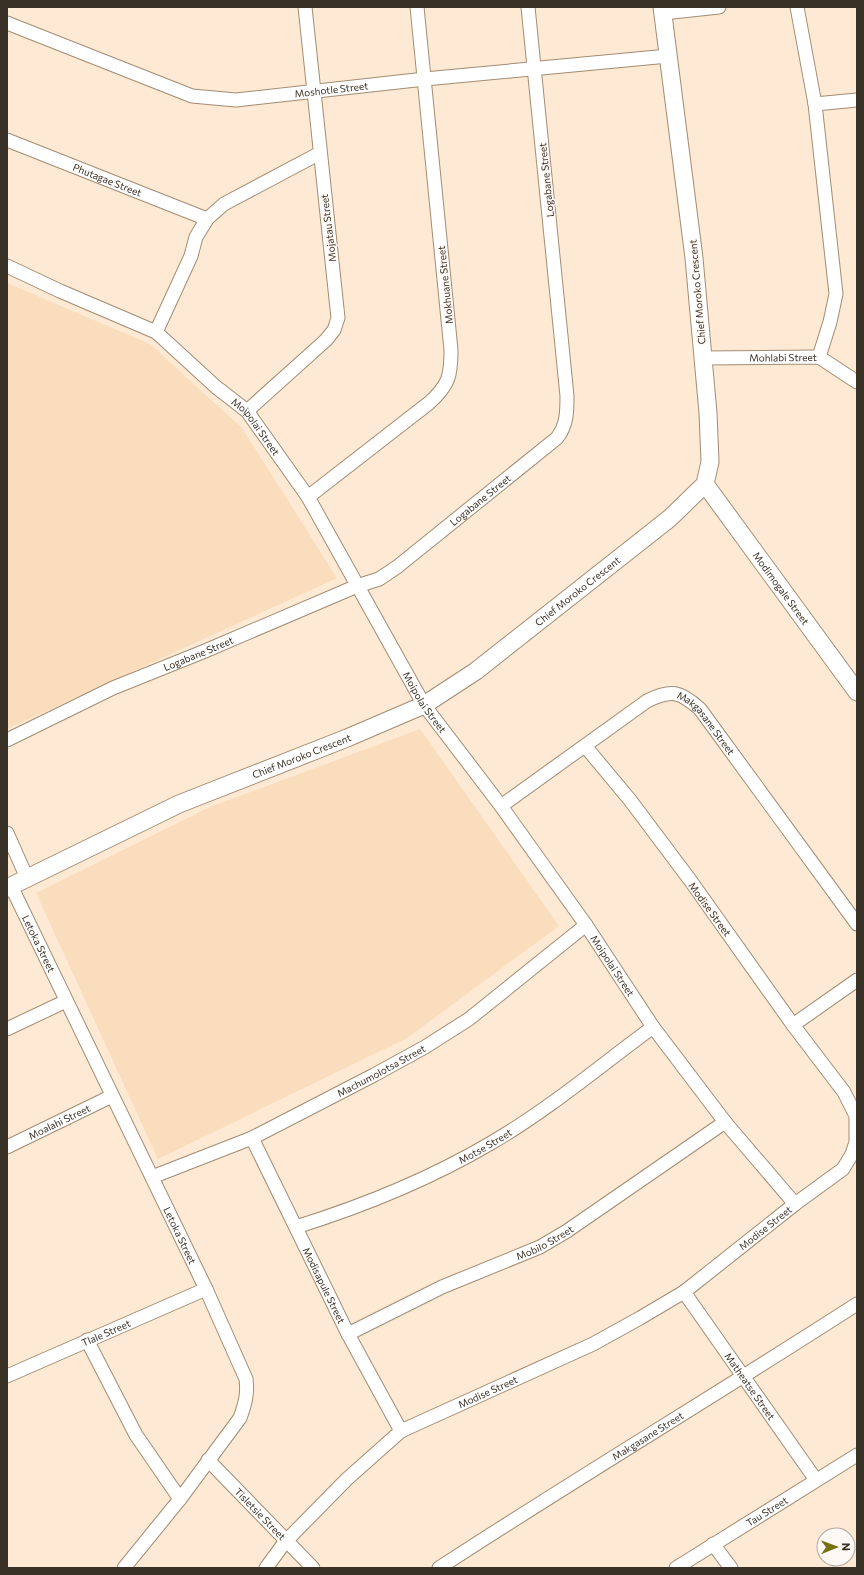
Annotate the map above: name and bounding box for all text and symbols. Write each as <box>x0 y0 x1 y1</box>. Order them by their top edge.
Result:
street label: Moshotle Street <box>294 79 369 99</box>
street label: Logabane Street <box>536 142 556 218</box>
street label: Phutagae Street <box>71 161 144 199</box>
street label: Mojatau Street <box>318 193 338 263</box>
street label: Chief Moroko Crescent <box>686 239 708 345</box>
street label: Mokhuane Street <box>435 245 455 325</box>
street label: Mohlabi Street <box>749 351 817 364</box>
street label: Moipolai Street <box>229 395 282 457</box>
street label: Logabane Street <box>447 472 513 528</box>
street label: Modimogale Street <box>751 549 812 627</box>
street label: Chief Moroko Crescent <box>532 554 623 628</box>
street label: Logabane Street <box>161 634 235 673</box>
street label: Moipolai Street <box>401 669 449 735</box>
street label: Makgasane Street <box>675 689 737 757</box>
street label: Chief Moroko Crescent <box>250 731 353 781</box>
street label: Modise Street <box>686 880 734 938</box>
street label: Letoka Street <box>20 913 58 974</box>
street label: Moipolai Street <box>588 933 637 998</box>
street label: Machumolotsa Street <box>335 1042 427 1099</box>
street label: Moalahi Street <box>26 1102 92 1142</box>
street label: Motse Street <box>456 1126 514 1166</box>
street label: Modise Street <box>736 1203 794 1252</box>
street label: Letoka Street <box>161 1205 199 1266</box>
street label: Mobilo Street <box>514 1223 575 1262</box>
street label: Modisapule Street <box>300 1245 348 1325</box>
street label: Tlale Street <box>80 1317 132 1349</box>
street label: Matheatse Street <box>722 1350 778 1422</box>
street label: Modise Street <box>456 1373 519 1410</box>
street label: Makgasane Street <box>610 1409 686 1463</box>
street label: Tisletsie Street <box>232 1485 288 1542</box>
street label: Tau Street <box>744 1494 790 1529</box>
north arrow <box>816 1527 856 1567</box>
text: N <box>840 1543 853 1551</box>

